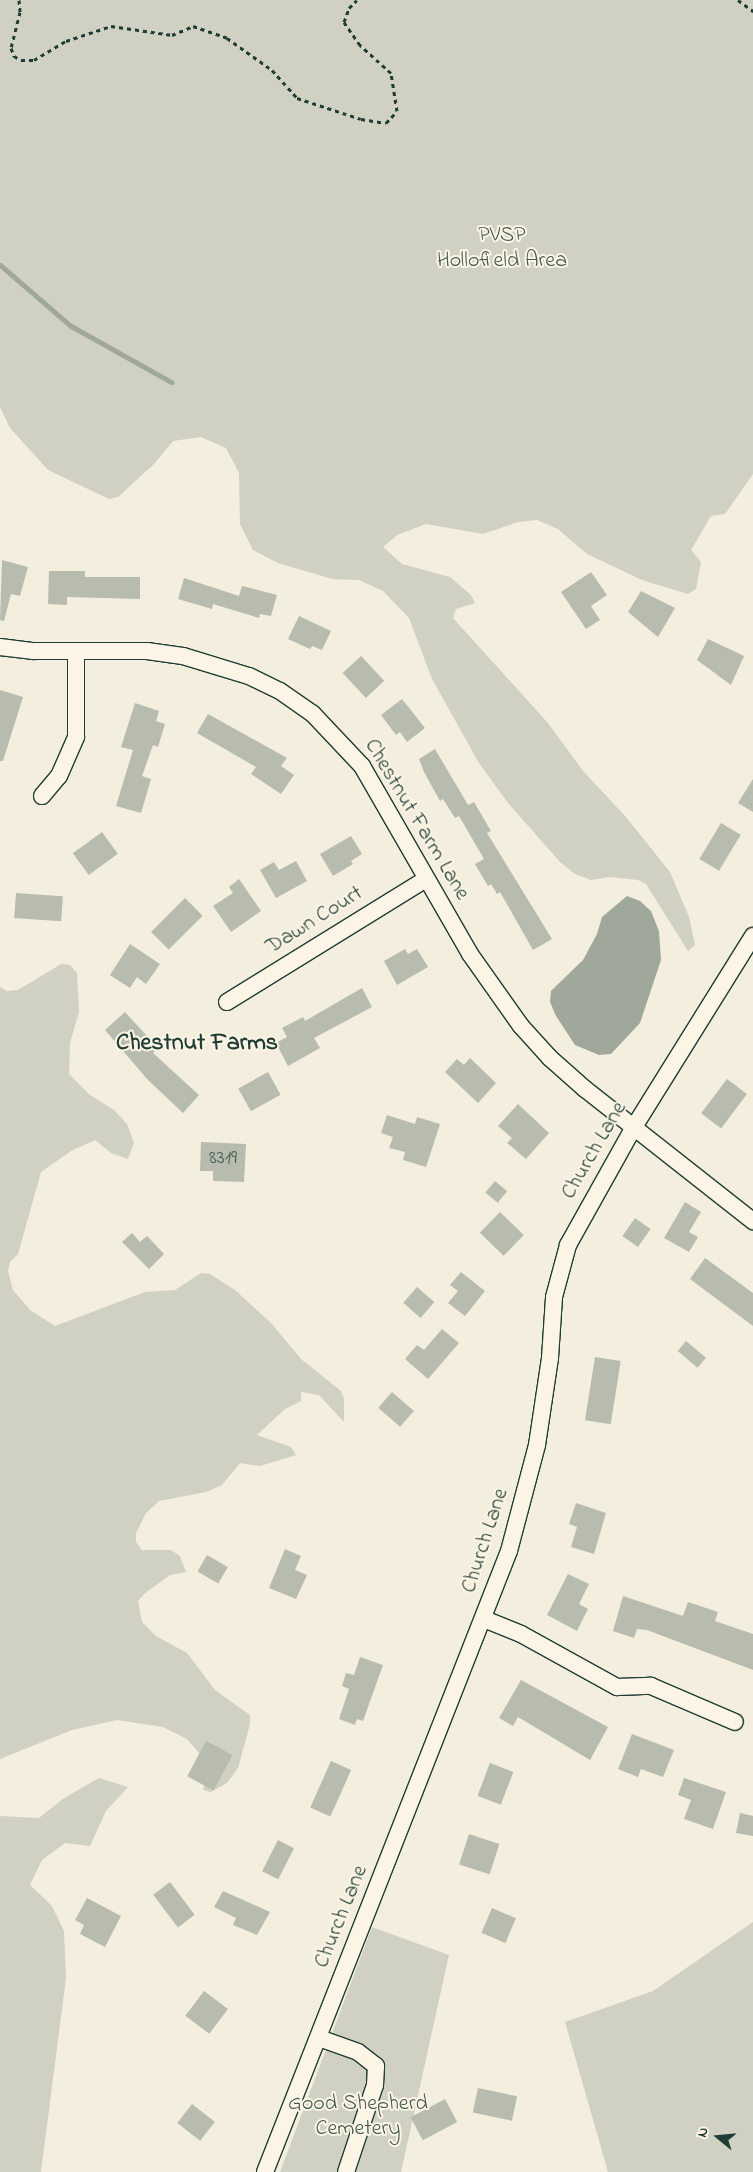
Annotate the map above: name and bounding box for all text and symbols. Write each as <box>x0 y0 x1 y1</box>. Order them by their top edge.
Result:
park label: PVSP Hollofield Area <box>437 223 567 274</box>
street label: Chestnut Farm Lane <box>357 735 475 905</box>
street label: Dawn Court <box>262 881 368 961</box>
district label: Chestnut Farms <box>116 1030 278 1058</box>
street label: Church Lane <box>556 1098 634 1204</box>
house number: 8319 <box>209 1146 237 1170</box>
street label: Church Lane <box>457 1485 515 1597</box>
street label: Church Lane <box>309 1862 375 1972</box>
park label: Good Shepherd Cemetery <box>288 2091 428 2142</box>
north arrow <box>693 2112 743 2162</box>
text: N <box>692 2125 715 2140</box>

